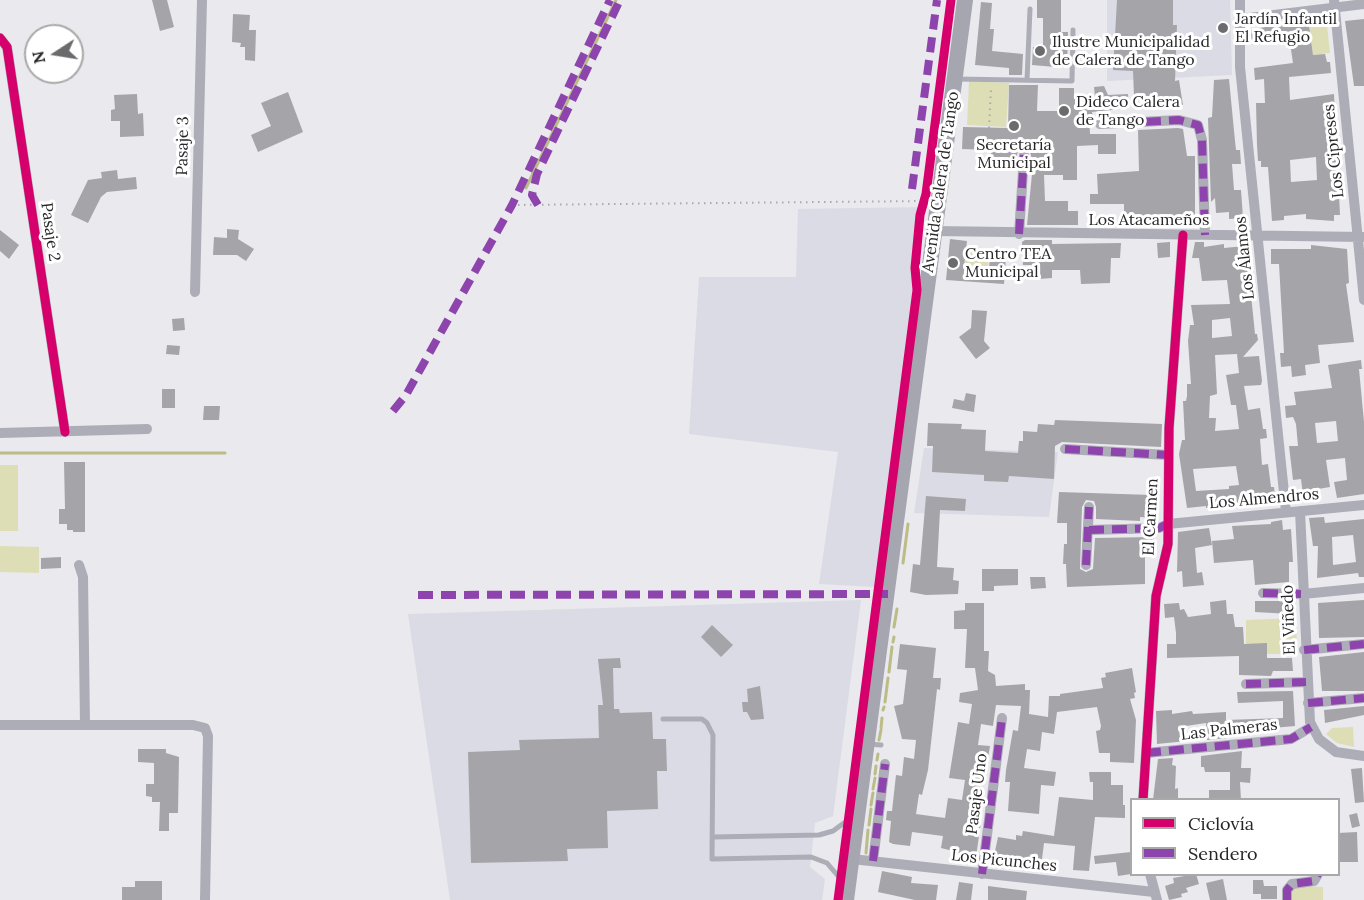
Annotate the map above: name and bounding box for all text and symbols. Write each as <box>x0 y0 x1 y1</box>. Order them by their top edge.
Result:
place label: Jardín Infantil El Refugio <box>1235 9 1337 47</box>
marker: Jardín Infantil El Refugio <box>1216 21 1230 35</box>
north arrow <box>24 24 84 84</box>
place label: Ilustre Municipalidad de Calera de Tango <box>1052 32 1210 70</box>
marker: Ilustre Municipalidad de Calera de Tango <box>1033 44 1047 58</box>
text: N <box>27 49 49 65</box>
street label: Avenida Calera de Tango <box>919 90 963 274</box>
place label: Dideco Calera de Tango <box>1076 92 1180 130</box>
street label: Los Cipreses <box>1320 103 1348 199</box>
marker: Dideco Calera de Tango <box>1057 104 1071 118</box>
street label: Pasaje 3 <box>173 116 193 176</box>
marker: Secretaría Municipal <box>1007 119 1021 133</box>
place label: Secretaría Municipal <box>976 135 1052 173</box>
street label: Pasaje 2 <box>36 201 64 263</box>
street label: Los Atacameños <box>1089 210 1209 230</box>
street label: Los Álamos <box>1231 215 1259 301</box>
place label: Centro TEA Municipal <box>965 244 1051 282</box>
marker: Centro TEA Municipal <box>946 256 960 270</box>
street label: El Carmen <box>1139 478 1163 556</box>
street label: Los Almendros <box>1208 485 1320 513</box>
street label: El Viñedo <box>1278 584 1300 656</box>
street label: Las Palmeras <box>1180 715 1278 745</box>
street label: Pasaje Uno <box>962 752 992 836</box>
legend <box>1130 798 1340 876</box>
text: Ciclovía <box>1188 812 1254 835</box>
text: Sendero <box>1188 842 1258 865</box>
street label: Los Picunches <box>950 846 1058 876</box>

